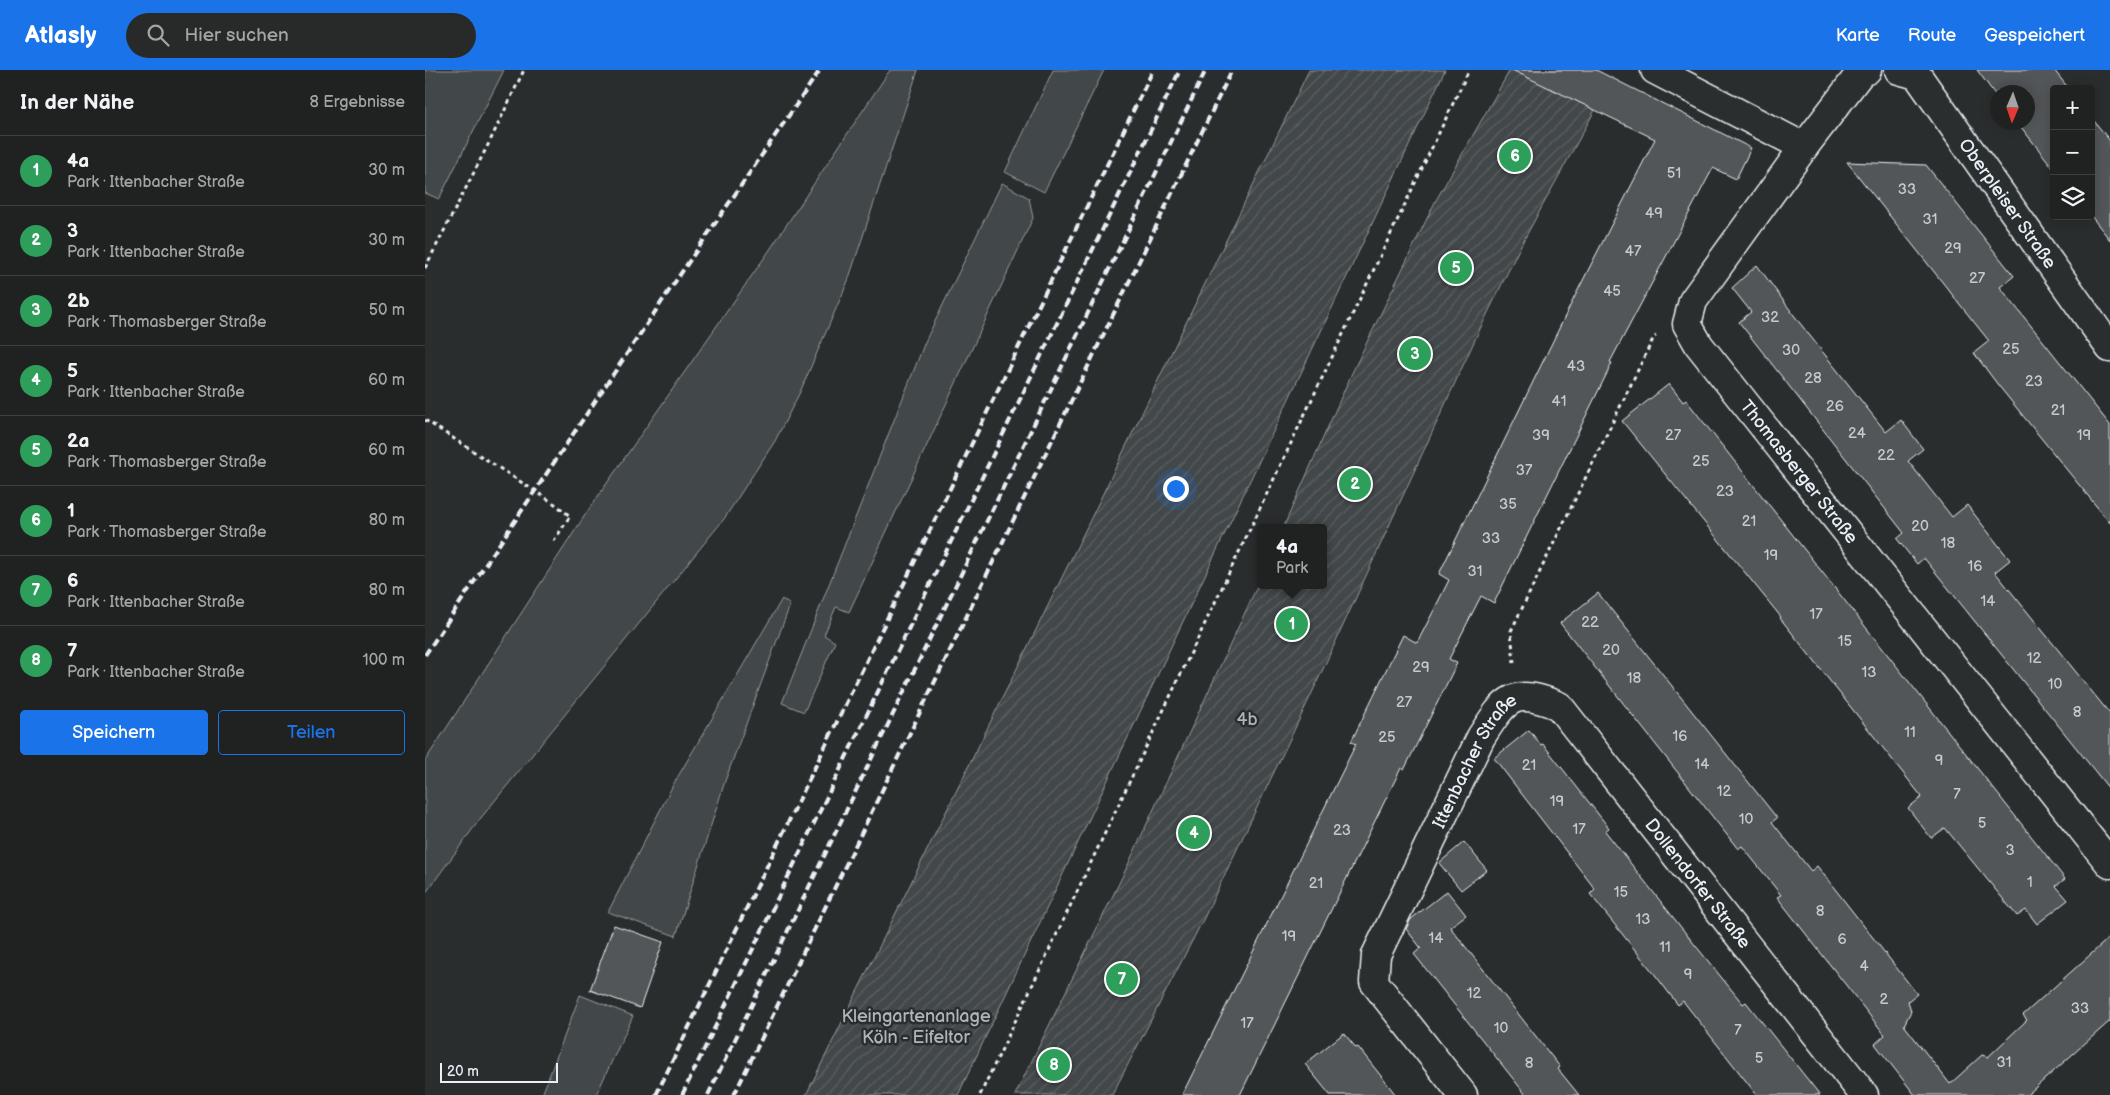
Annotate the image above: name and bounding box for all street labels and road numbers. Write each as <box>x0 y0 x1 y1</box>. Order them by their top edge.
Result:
street label: Oberpleiser Straße <box>1955 134 2061 273</box>
street label: Thomasberger Straße <box>1736 396 1863 548</box>
street label: Ittenbacher Straße <box>1428 689 1521 832</box>
street label: Dollendorfer Straße <box>1641 814 1756 953</box>

